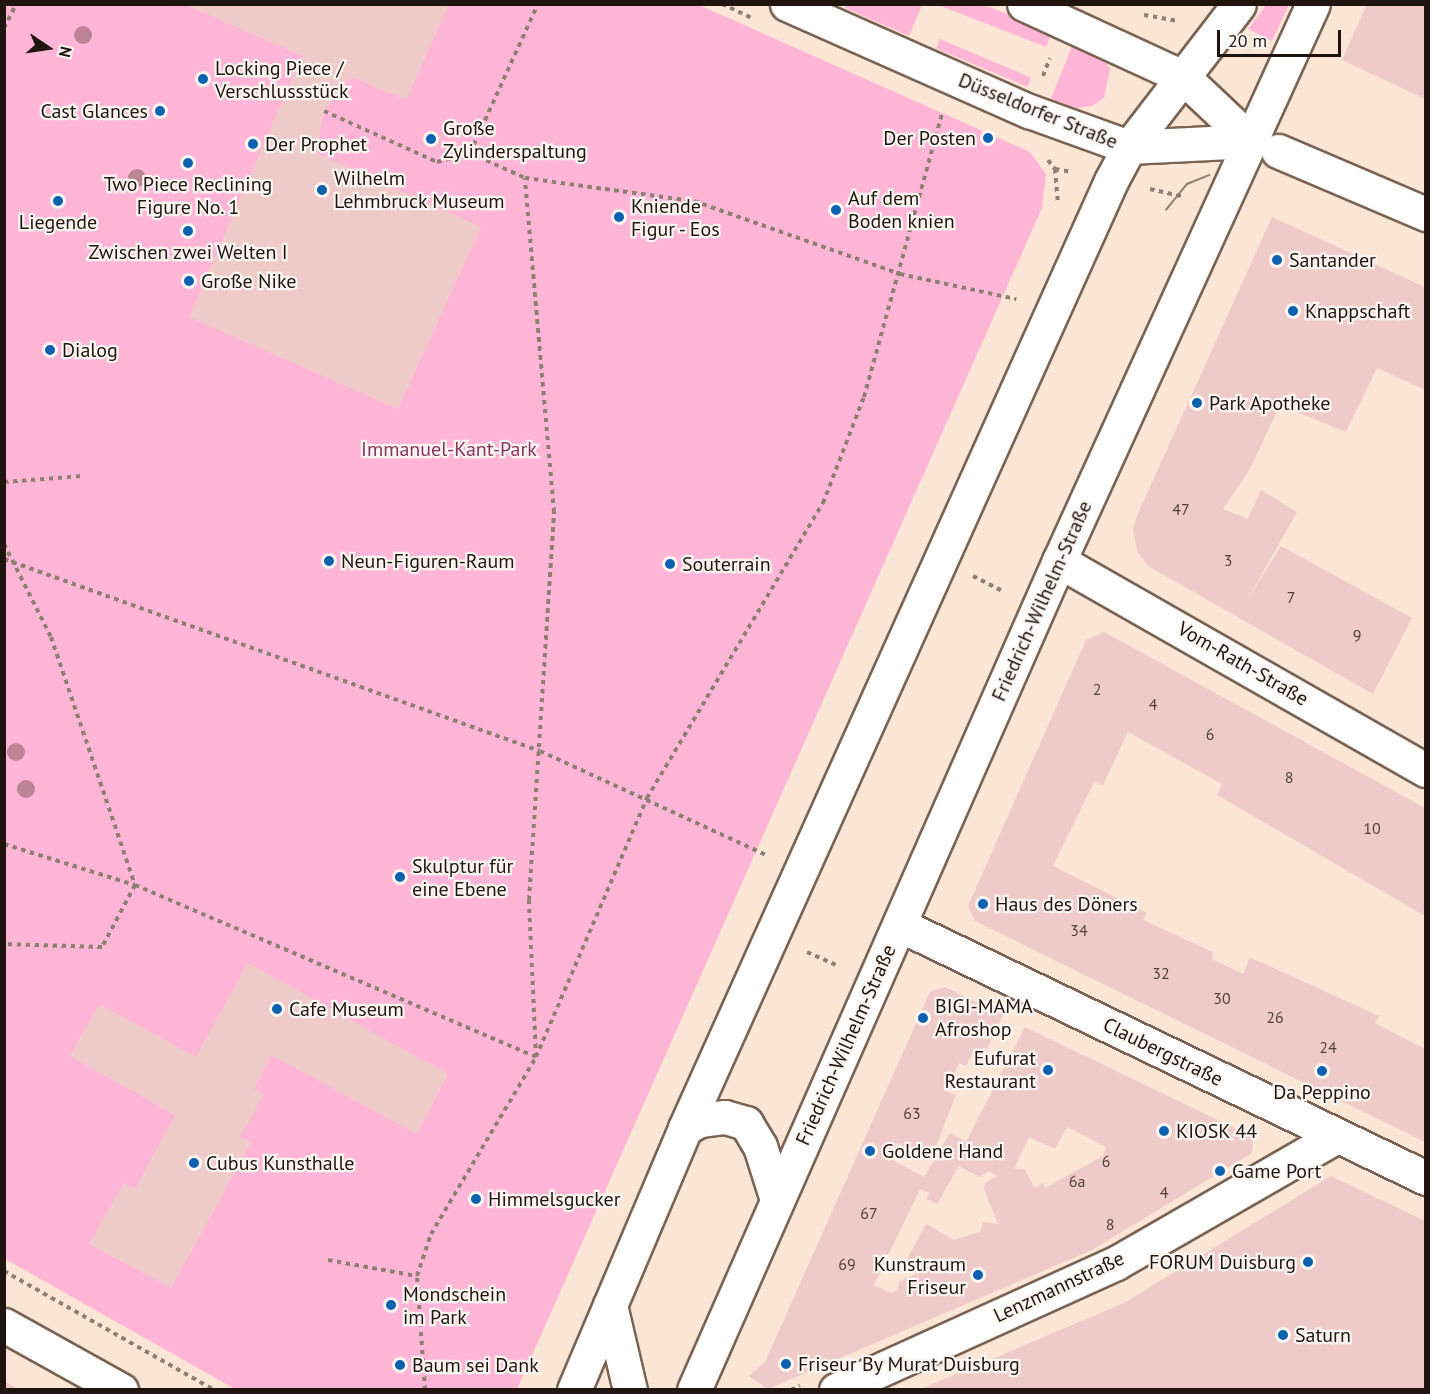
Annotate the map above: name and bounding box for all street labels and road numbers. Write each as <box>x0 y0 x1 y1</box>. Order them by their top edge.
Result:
street label: Düsseldorfer Straße <box>955 68 1121 154</box>
street label: Friedrich-Wilhelm-Straße <box>987 497 1097 705</box>
street label: Vom-Rath-Straße <box>1173 617 1313 711</box>
street label: Friedrich-Wilhelm-Straße <box>791 941 901 1149</box>
street label: Claubergstraße <box>1099 1013 1227 1091</box>
street label: Lenzmannstraße <box>990 1246 1128 1328</box>

